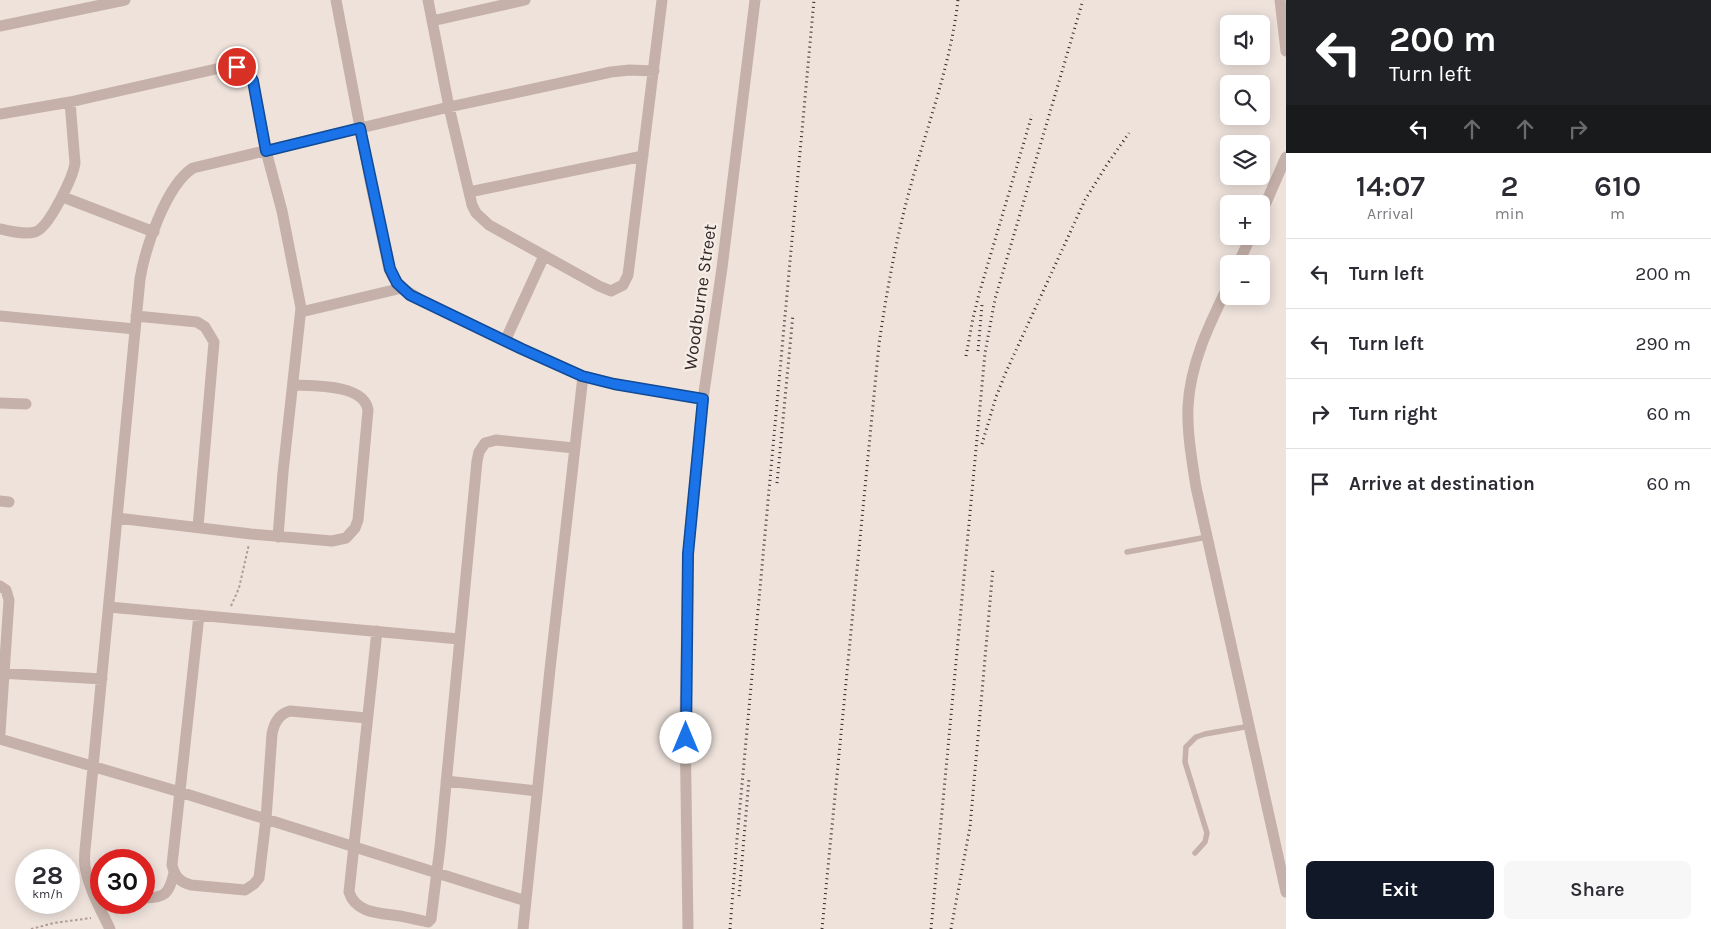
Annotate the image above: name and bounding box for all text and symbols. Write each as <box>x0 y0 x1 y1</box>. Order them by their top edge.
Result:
map controls <box>1220 15 1270 305</box>
button: sound <box>1220 15 1270 65</box>
text: 200 m <box>1389 19 1497 60</box>
icon: left <box>1306 20 1371 85</box>
pin <box>216 46 258 88</box>
icon: arrive <box>223 53 251 81</box>
text: Turn left <box>1389 61 1472 87</box>
button: search <box>1220 75 1270 125</box>
icon: left <box>1405 115 1433 143</box>
icon: ahead <box>1458 115 1486 143</box>
icon: ahead <box>1511 115 1539 143</box>
icon: right <box>1564 115 1592 143</box>
button: layers <box>1220 135 1270 185</box>
text: 14:07 <box>1356 168 1425 204</box>
text: 2 <box>1501 168 1519 204</box>
text: 610 <box>1594 168 1641 204</box>
button: + <box>1220 195 1270 245</box>
text: Arrival <box>1367 204 1414 223</box>
text: min <box>1495 204 1524 223</box>
text: m <box>1610 204 1625 223</box>
street label: Woodburne Street <box>679 222 721 372</box>
button: − <box>1220 255 1270 305</box>
icon: left <box>1306 260 1334 288</box>
text: Turn left <box>1349 263 1424 285</box>
text: 200 m <box>1635 263 1691 285</box>
icon: left <box>1306 330 1334 358</box>
text: Turn left <box>1349 333 1424 355</box>
text: 290 m <box>1635 333 1691 355</box>
icon: right <box>1306 400 1334 428</box>
text: Turn right <box>1349 403 1438 425</box>
text: 60 m <box>1647 403 1691 425</box>
icon: arrive <box>1306 470 1334 498</box>
text: Arrive at destination <box>1349 473 1535 495</box>
text: 60 m <box>1647 473 1691 495</box>
position arrow <box>659 711 711 763</box>
speed limit sign: 30 <box>90 849 155 914</box>
text: 28 <box>32 861 63 890</box>
button: Exit <box>1306 861 1494 919</box>
button: Share <box>1504 861 1691 919</box>
text: km/h <box>32 887 63 901</box>

